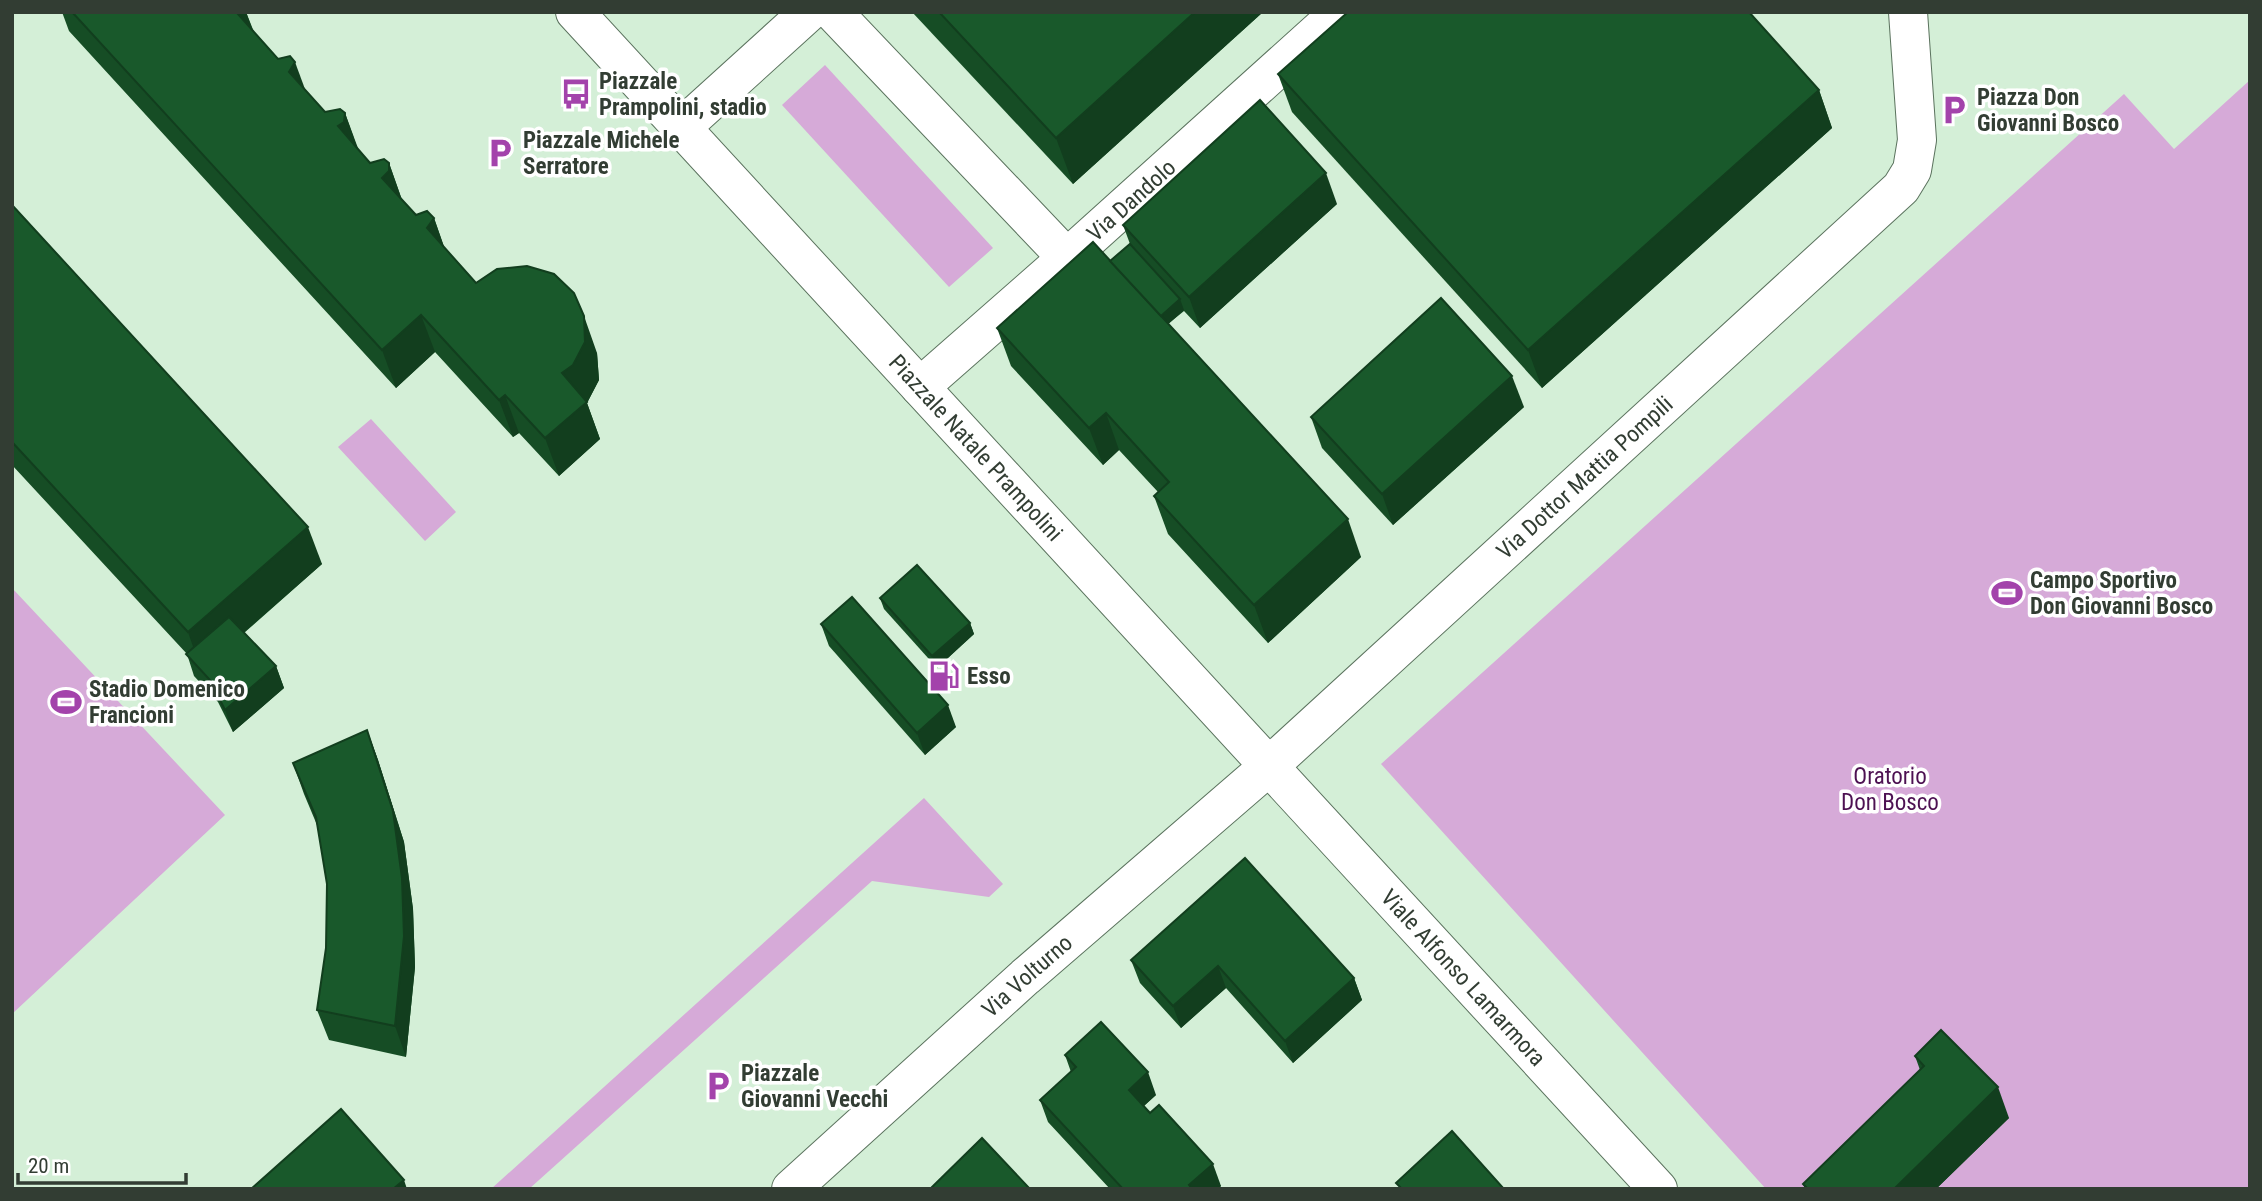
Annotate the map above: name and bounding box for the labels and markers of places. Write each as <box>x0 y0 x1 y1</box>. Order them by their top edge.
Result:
place label: Piazzale Prampolini, stadio <box>599 68 767 121</box>
bus stop icon: Piazzale Prampolini, stadio <box>559 77 593 111</box>
place label: Piazza Don Giovanni Bosco <box>1977 84 2119 137</box>
parking icon: Piazza Don Giovanni Bosco <box>1937 93 1971 127</box>
place label: Piazzale Michele Serratore <box>523 127 679 180</box>
parking icon: Piazzale Michele Serratore <box>483 136 517 170</box>
place label: Campo Sportivo Don Giovanni Bosco <box>2030 567 2213 620</box>
sports icon: Campo Sportivo Don Giovanni Bosco <box>1990 576 2024 610</box>
fuel station icon: Esso <box>927 659 961 693</box>
place label: Esso <box>967 663 1011 690</box>
place label: Stadio Domenico Francioni <box>89 676 245 729</box>
sports icon: Stadio Domenico Francioni <box>49 685 83 719</box>
place label: Piazzale Giovanni Vecchi <box>741 1060 888 1113</box>
parking icon: Piazzale Giovanni Vecchi <box>701 1069 735 1103</box>

